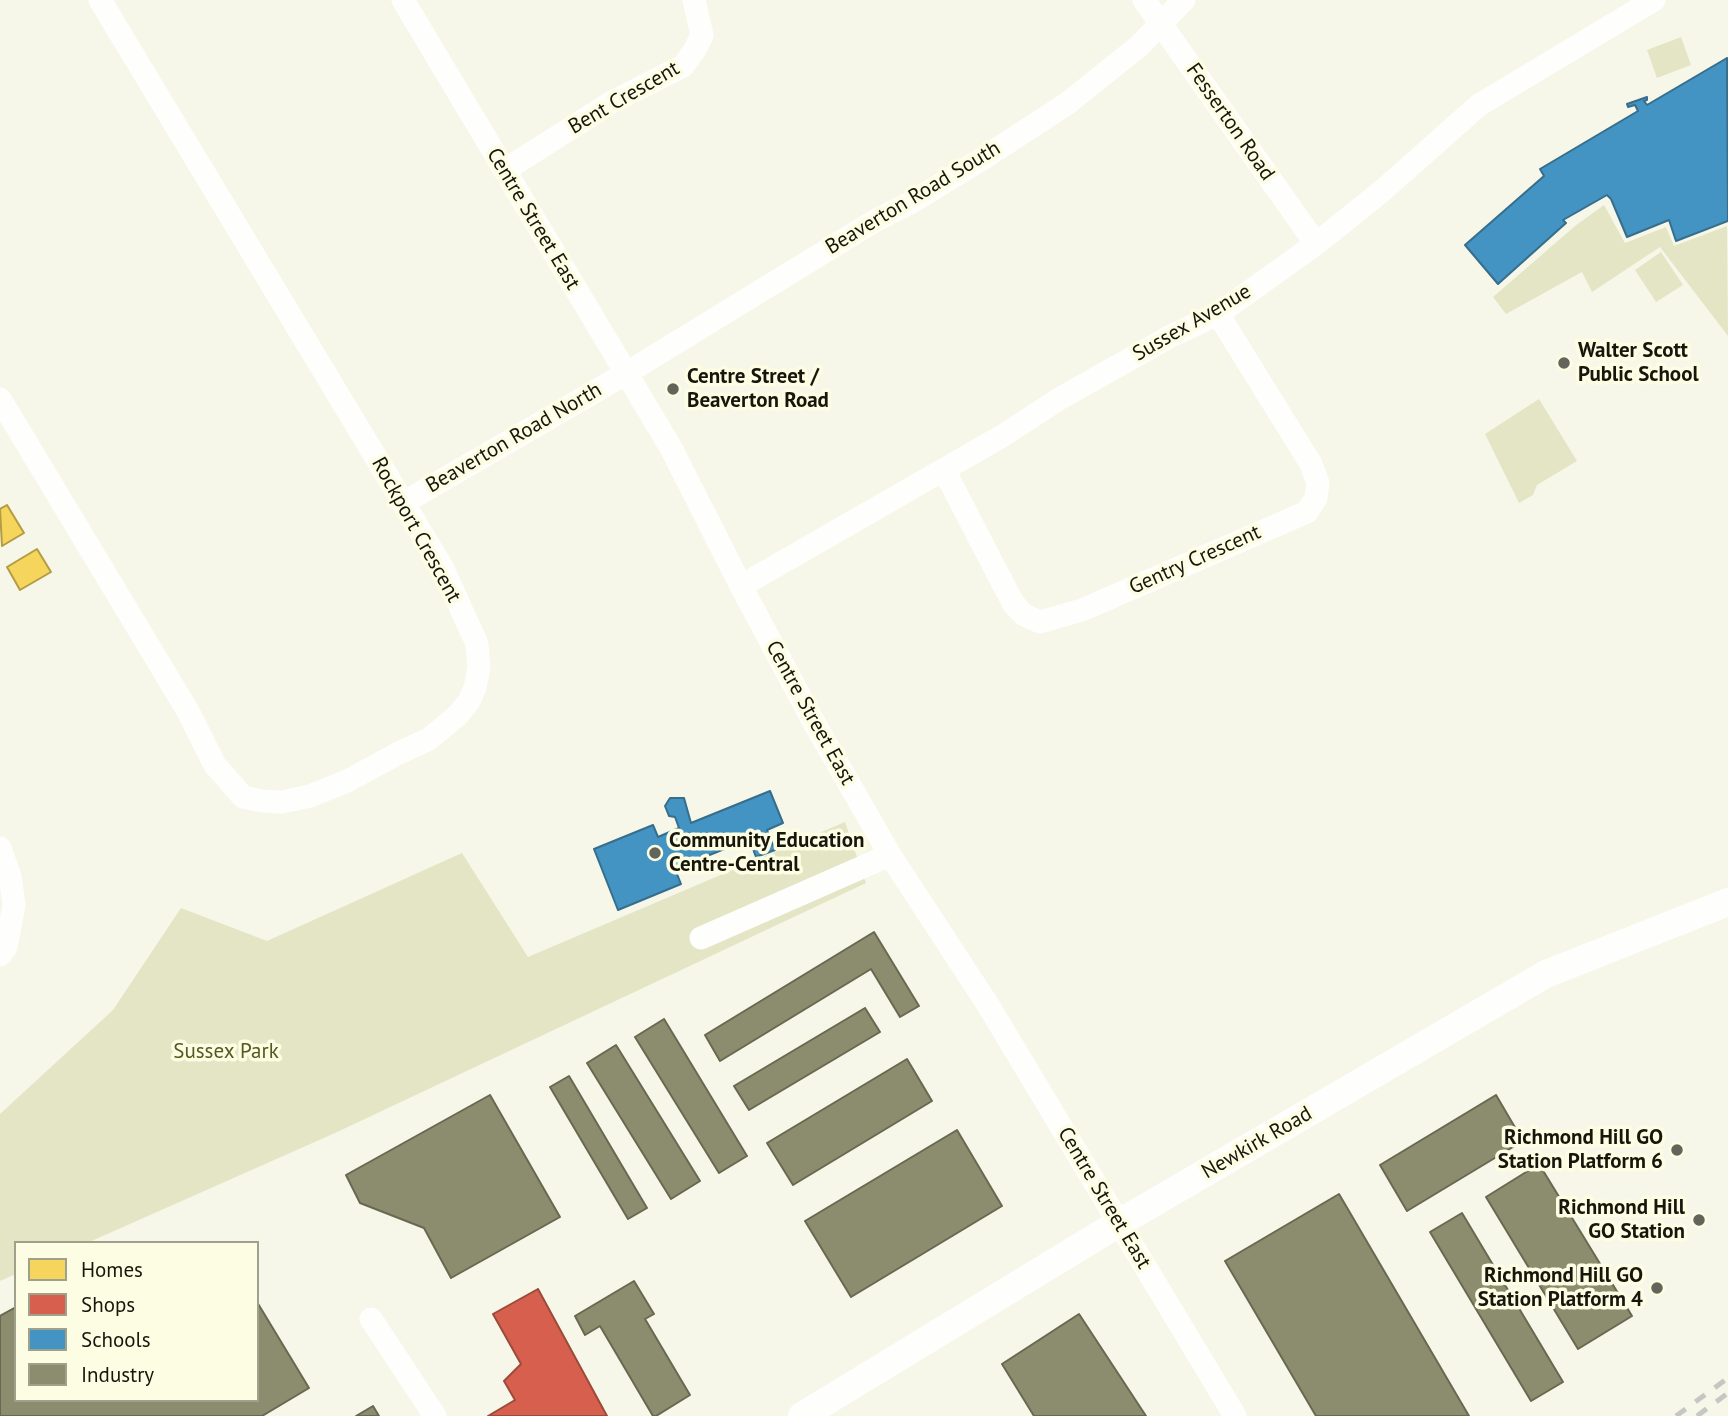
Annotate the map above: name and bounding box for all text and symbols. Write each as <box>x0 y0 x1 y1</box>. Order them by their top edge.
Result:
street label: Bent Crescent <box>564 56 684 140</box>
street label: Fesserton Road <box>1180 59 1280 185</box>
street label: Beaverton Road South <box>821 136 1005 260</box>
street label: Centre Street East <box>481 144 585 294</box>
street label: Sussex Avenue <box>1128 279 1256 367</box>
place label: Walter Scott Public School <box>1578 338 1699 388</box>
marker: Walter Scott Public School <box>1556 355 1572 371</box>
place label: Centre Street / Beaverton Road <box>687 364 829 414</box>
street label: Beaverton Road North <box>422 377 606 499</box>
marker: Centre Street / Beaverton Road <box>665 381 681 397</box>
street label: Rockport Crescent <box>366 453 466 607</box>
street label: Gentry Crescent <box>1125 520 1265 600</box>
street label: Centre Street East <box>760 637 860 789</box>
place label: Community Education Centre-Central <box>669 828 864 878</box>
marker: Community Education Centre-Central <box>647 845 663 861</box>
park label: Sussex Park <box>173 1039 279 1065</box>
street label: Newkirk Road <box>1197 1101 1317 1185</box>
street label: Centre Street East <box>1052 1123 1156 1273</box>
place label: Richmond Hill GO Station Platform 6 <box>1498 1125 1663 1175</box>
marker: Richmond Hill GO Station Platform 6 <box>1669 1142 1685 1158</box>
place label: Richmond Hill GO Station <box>1558 1195 1685 1245</box>
marker: Richmond Hill GO Station <box>1691 1212 1707 1228</box>
legend <box>14 1241 259 1402</box>
text: Homes <box>81 1256 143 1283</box>
place label: Richmond Hill GO Station Platform 4 <box>1478 1263 1643 1313</box>
marker: Richmond Hill GO Station Platform 4 <box>1649 1280 1665 1296</box>
text: Shops <box>81 1291 135 1318</box>
text: Schools <box>81 1326 151 1353</box>
text: Industry <box>81 1361 154 1388</box>

